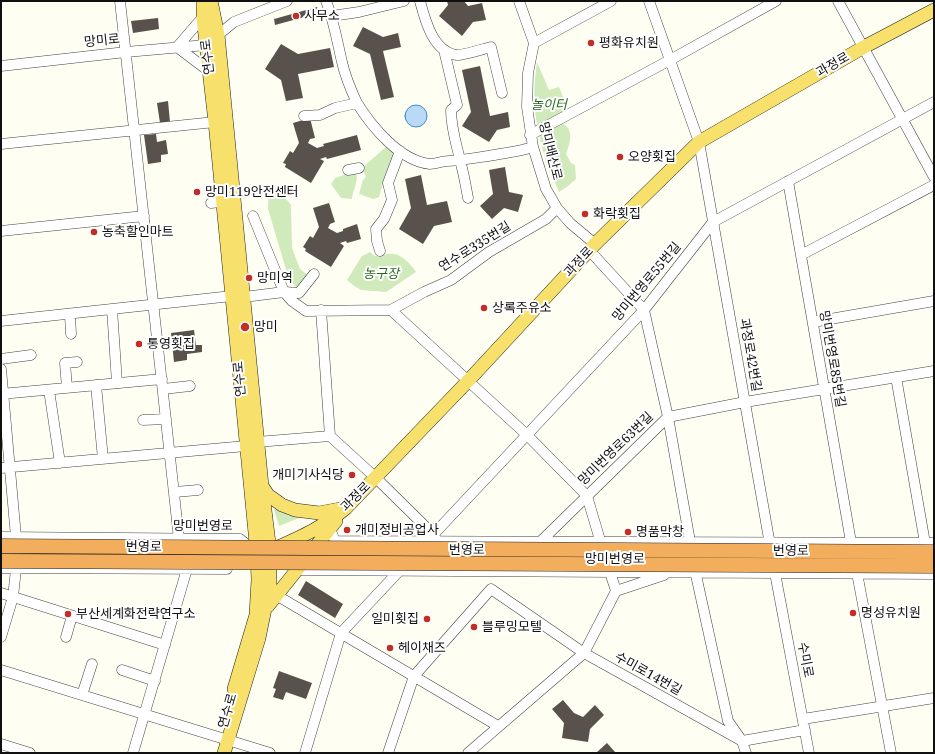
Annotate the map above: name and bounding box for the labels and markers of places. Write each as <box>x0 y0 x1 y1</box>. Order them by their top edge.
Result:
place label: 사무소 <box>304 8 340 24</box>
marker: 사무소 <box>291 11 301 21</box>
place label: 평화유치원 <box>599 35 659 51</box>
marker: 평화유치원 <box>586 38 596 48</box>
place label: 오양횟집 <box>628 149 676 165</box>
marker: 오양횟집 <box>615 152 625 162</box>
place label: 망미119안전센터 <box>205 184 299 200</box>
marker: 망미119안전센터 <box>192 187 202 197</box>
place label: 화락횟집 <box>593 206 641 222</box>
marker: 화락횟집 <box>580 209 590 219</box>
place label: 농축할인마트 <box>102 224 174 240</box>
marker: 농축할인마트 <box>89 227 99 237</box>
place label: 망미역 <box>257 270 293 286</box>
marker: 망미역 <box>244 273 254 283</box>
place label: 상록주유소 <box>492 300 552 316</box>
marker: 상록주유소 <box>479 303 489 313</box>
place label: 망미 <box>254 319 278 335</box>
marker: 망미 <box>239 321 251 333</box>
place label: 통영횟집 <box>147 336 195 352</box>
marker: 통영횟집 <box>134 339 144 349</box>
place label: 개미기사식당 <box>272 467 344 483</box>
marker: 개미기사식당 <box>347 470 357 480</box>
place label: 개미정비공업사 <box>355 522 439 538</box>
place label: 명품막창 <box>636 524 684 540</box>
marker: 개미정비공업사 <box>342 525 352 535</box>
marker: 명품막창 <box>623 527 633 537</box>
place label: 명성유치원 <box>861 605 921 621</box>
place label: 부산세계화전략연구소 <box>76 606 196 622</box>
marker: 명성유치원 <box>848 608 858 618</box>
marker: 부산세계화전략연구소 <box>63 609 73 619</box>
place label: 일미횟집 <box>371 611 419 627</box>
marker: 일미횟집 <box>422 614 432 624</box>
place label: 블루밍모텔 <box>482 619 542 635</box>
marker: 블루밍모텔 <box>469 622 479 632</box>
place label: 헤이채즈 <box>398 640 446 656</box>
marker: 헤이채즈 <box>385 643 395 653</box>

